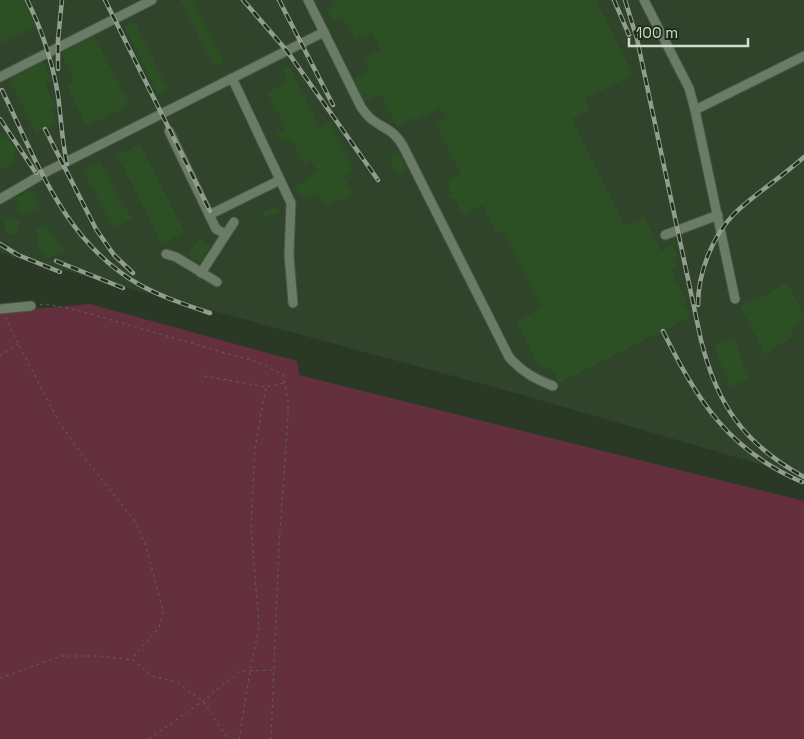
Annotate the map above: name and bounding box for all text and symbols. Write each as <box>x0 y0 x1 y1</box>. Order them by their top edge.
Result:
scale bar <box>629 15 748 47</box>
text: 100 m <box>636 23 678 42</box>

